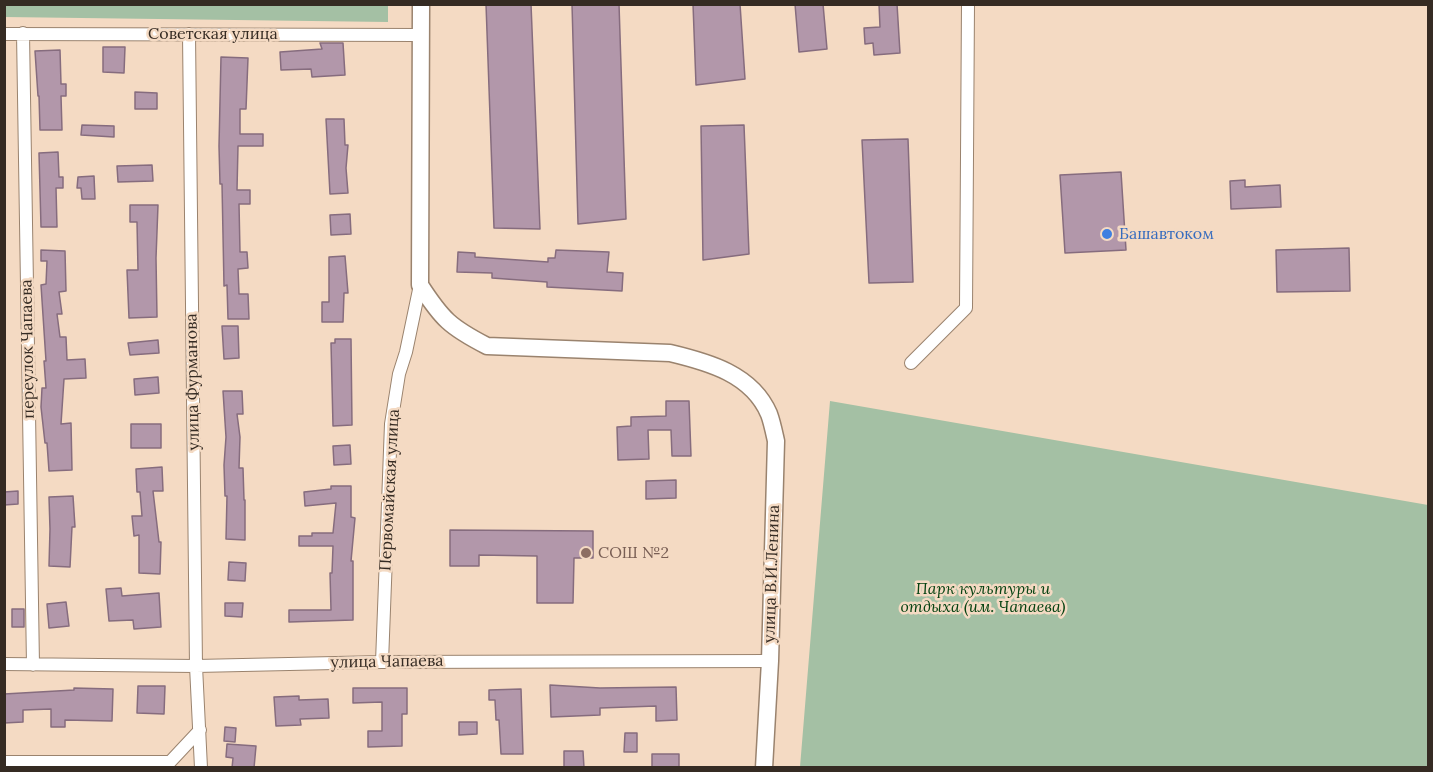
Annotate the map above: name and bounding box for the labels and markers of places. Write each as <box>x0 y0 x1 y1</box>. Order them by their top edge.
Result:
place label: Башавтоком <box>1119 224 1214 244</box>
marker: Башавтоком <box>1100 227 1114 241</box>
place label: СОШ №2 <box>598 543 669 563</box>
marker: СОШ №2 <box>579 546 593 560</box>

